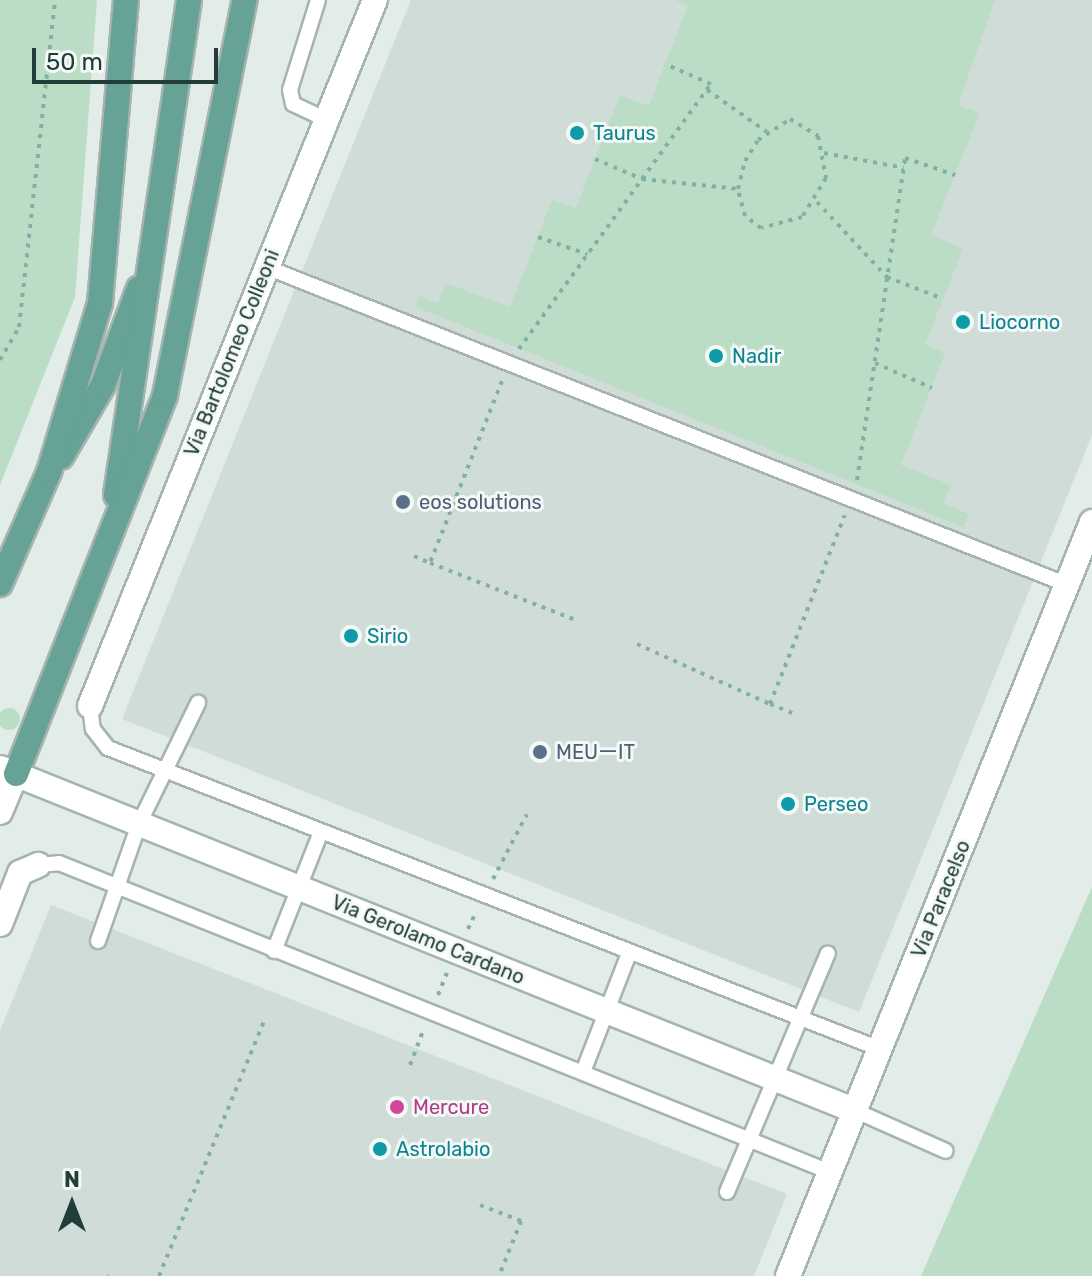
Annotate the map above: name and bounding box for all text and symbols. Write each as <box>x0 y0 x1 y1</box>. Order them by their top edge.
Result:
scale bar <box>36 32 222 82</box>
text: 50 m <box>46 48 103 76</box>
place label: Taurus <box>593 121 656 145</box>
marker: Taurus <box>568 124 586 142</box>
street label: Via Bartolomeo Colleoni <box>179 246 285 460</box>
place label: Liocorno <box>979 310 1060 334</box>
marker: Liocorno <box>954 313 972 331</box>
place label: Nadir <box>732 344 781 368</box>
marker: Nadir <box>707 347 725 365</box>
place label: eos solutions <box>419 490 542 514</box>
marker: eos solutions <box>394 493 412 511</box>
place label: Sirio <box>367 624 408 648</box>
marker: Sirio <box>342 627 360 645</box>
place label: MEUーIT <box>556 740 635 764</box>
marker: MEUーIT <box>531 743 549 761</box>
place label: Perseo <box>804 792 868 816</box>
marker: Perseo <box>779 795 797 813</box>
street label: Via Paracelso <box>907 837 975 961</box>
street label: Via Gerolamo Cardano <box>328 890 528 990</box>
place label: Mercure <box>413 1095 489 1119</box>
marker: Mercure <box>388 1098 406 1116</box>
place label: Astrolabio <box>396 1137 490 1161</box>
marker: Astrolabio <box>371 1140 389 1158</box>
north arrow <box>32 1164 112 1244</box>
text: N <box>64 1166 80 1193</box>

